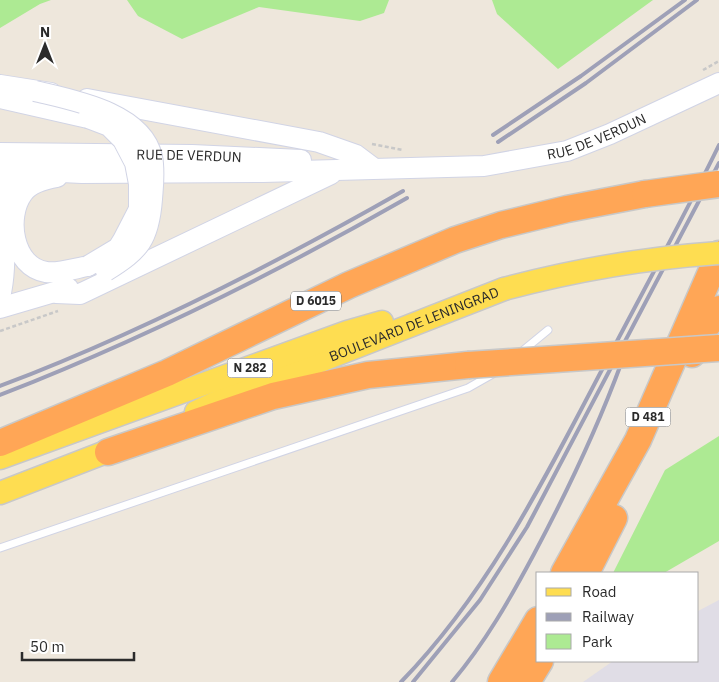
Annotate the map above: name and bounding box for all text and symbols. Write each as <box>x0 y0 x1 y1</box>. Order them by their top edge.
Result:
north arrow <box>20 20 70 70</box>
text: N <box>40 23 50 41</box>
street label: RUE DE VERDUN <box>546 109 649 163</box>
street label: RUE DE VERDUN <box>136 145 242 166</box>
street label: BOULEVARD DE LENINGRAD <box>326 283 501 366</box>
road number: D 6015 <box>291 292 341 310</box>
road number: N 282 <box>228 358 272 378</box>
road number: D 481 <box>626 408 670 427</box>
legend <box>536 572 699 662</box>
text: Road <box>582 582 617 601</box>
text: Railway <box>582 607 635 626</box>
scale bar <box>22 630 135 662</box>
text: Park <box>582 632 612 651</box>
text: 50 m <box>30 637 65 656</box>

